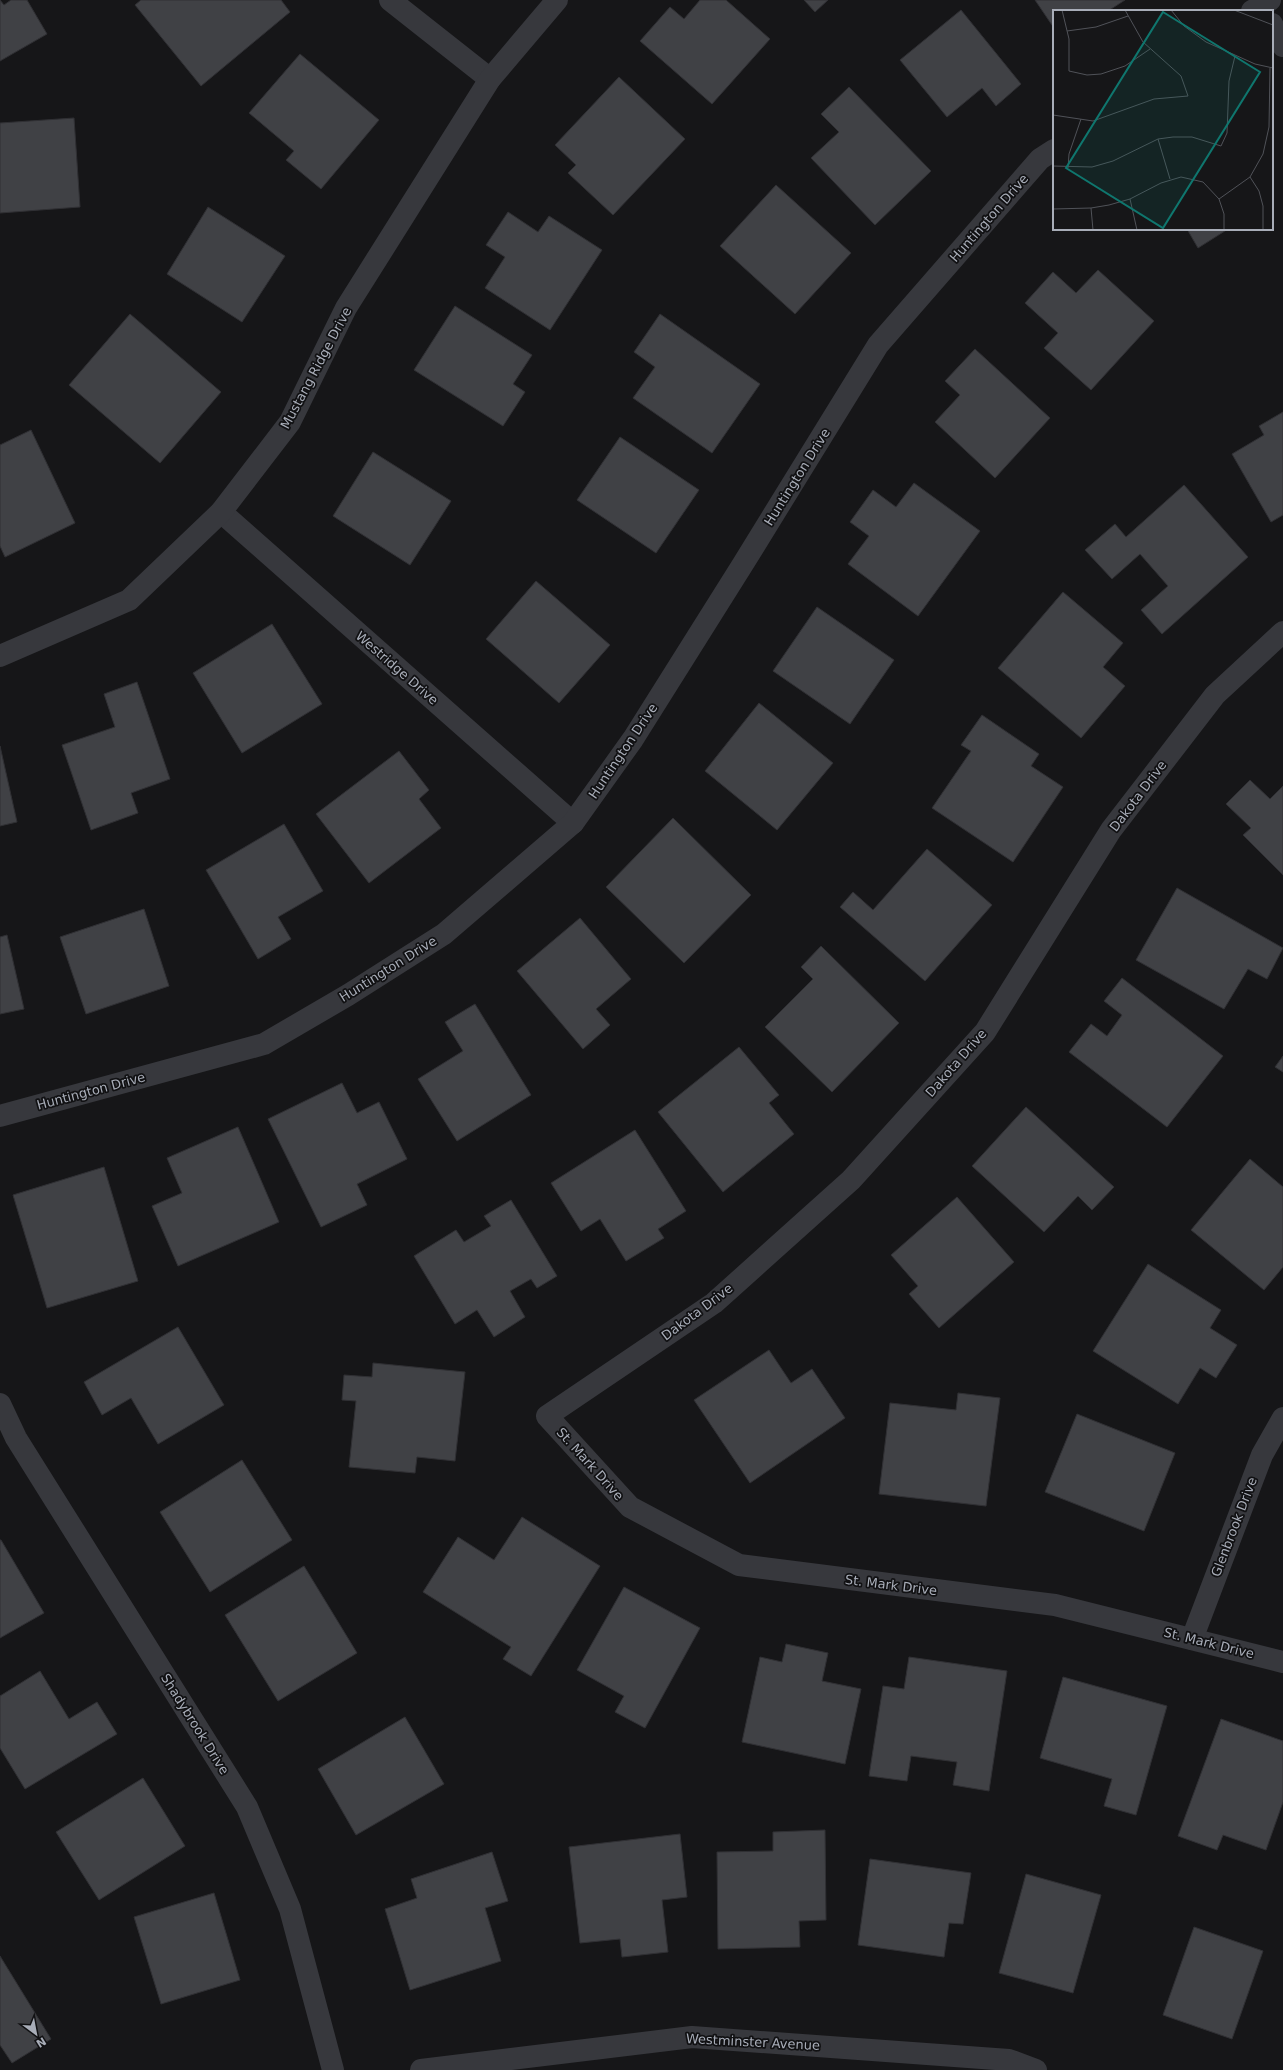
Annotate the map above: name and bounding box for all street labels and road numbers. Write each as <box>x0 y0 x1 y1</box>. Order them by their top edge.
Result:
street label: Huntington Drive <box>947 171 1031 265</box>
street label: Mustang Ridge Drive <box>277 305 355 431</box>
street label: Huntington Drive <box>761 426 833 528</box>
street label: Westridge Drive <box>353 628 441 708</box>
street label: Huntington Drive <box>586 701 660 801</box>
street label: Dakota Drive <box>1106 758 1170 834</box>
street label: Huntington Drive <box>337 933 439 1005</box>
street label: Dakota Drive <box>923 1026 989 1100</box>
street label: Huntington Drive <box>35 1069 147 1113</box>
street label: Dakota Drive <box>659 1280 735 1344</box>
street label: St. Mark Drive <box>553 1425 627 1503</box>
street label: Glenbrook Drive <box>1208 1475 1260 1579</box>
street label: St. Mark Drive <box>844 1572 938 1598</box>
street label: St. Mark Drive <box>1162 1625 1256 1661</box>
street label: Shadybrook Drive <box>158 1671 232 1777</box>
street label: Westminster Avenue <box>686 2031 820 2053</box>

